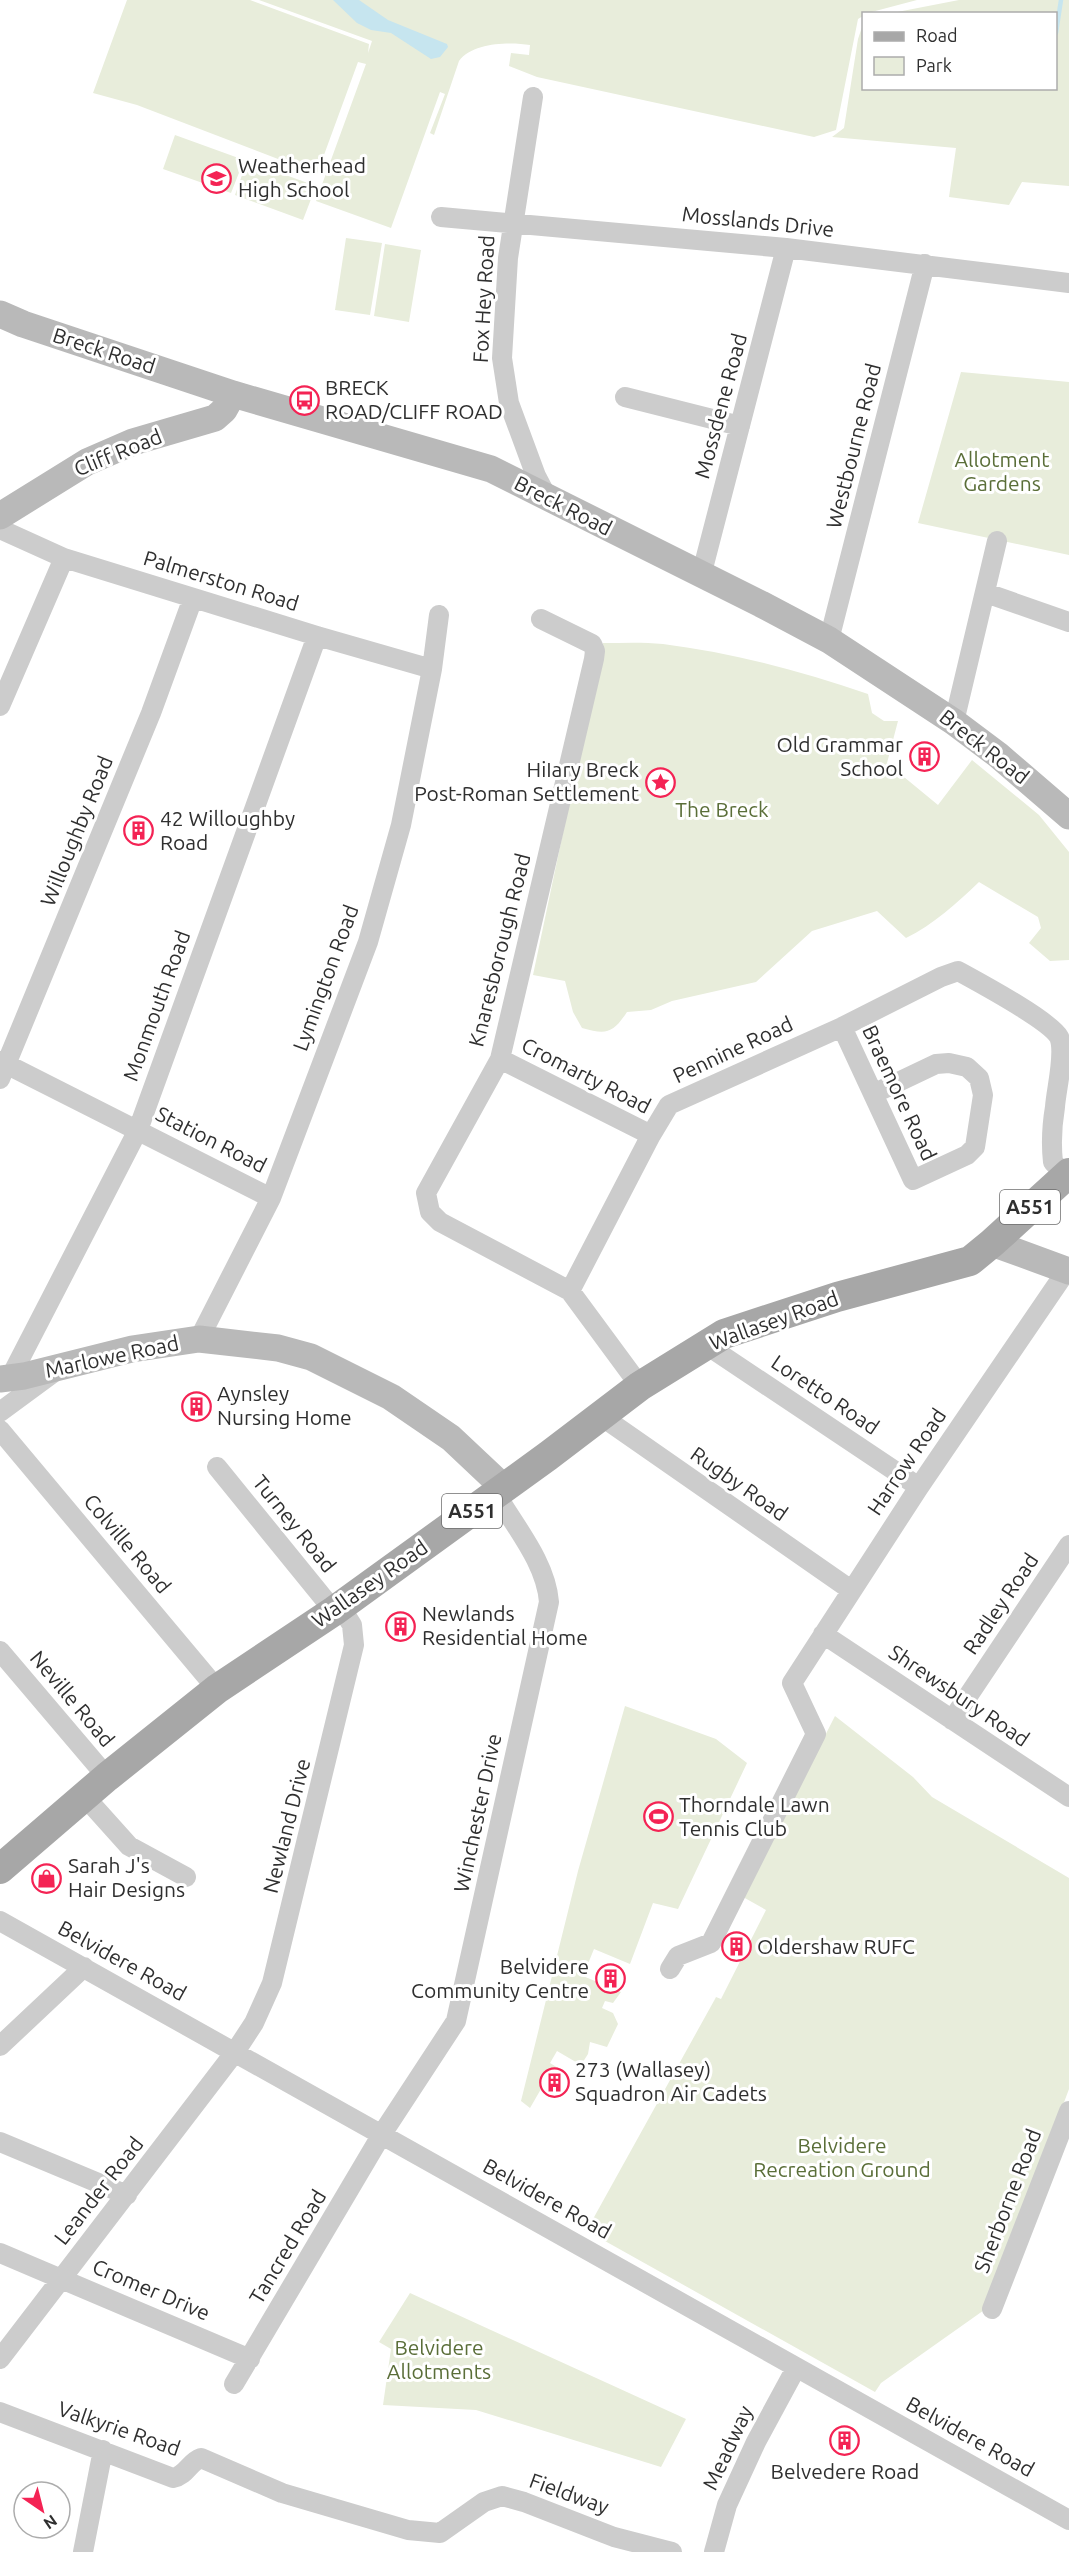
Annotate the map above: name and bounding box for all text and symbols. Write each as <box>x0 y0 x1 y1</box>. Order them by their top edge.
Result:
legend <box>862 12 1057 90</box>
text: Road <box>916 25 958 45</box>
text: Park <box>916 55 952 75</box>
place label: Weatherhead High School <box>238 153 366 201</box>
school or university icon: Weatherhead High School <box>201 162 233 194</box>
street label: Mosslands Drive <box>681 201 835 241</box>
street label: Fox Hey Road <box>468 234 498 364</box>
street label: Breck Road <box>50 322 159 378</box>
street label: Mossdene Road <box>689 330 751 481</box>
street label: Westbourne Road <box>821 361 885 531</box>
place label: BRECK ROAD/CLIFF ROAD <box>325 375 503 423</box>
bus stop icon: BRECK ROAD/CLIFF ROAD <box>288 384 320 416</box>
street label: Cliff Road <box>70 424 165 481</box>
park label: Allotment Gardens <box>954 447 1050 495</box>
street label: Breck Road <box>511 470 616 540</box>
street label: Palmerston Road <box>141 545 302 615</box>
street label: Breck Road <box>935 704 1034 788</box>
place label: Old Grammar School <box>776 732 903 780</box>
building icon: Old Grammar School <box>908 741 940 773</box>
street label: Willoughby Road <box>35 752 117 909</box>
place label: HiIary Breck Post-Roman Settlement <box>414 757 639 805</box>
place icon: HiIary Breck Post-Roman Settlement <box>644 766 676 798</box>
park label: The Breck <box>675 797 769 821</box>
place label: 42 Willoughby Road <box>160 806 295 854</box>
building icon: 42 Willoughby Road <box>123 815 155 847</box>
street label: Knaresborough Road <box>463 851 535 1049</box>
street label: Lymington Road <box>288 901 363 1054</box>
street label: Monmouth Road <box>118 927 194 1084</box>
street label: Pennine Road <box>669 1011 796 1087</box>
street label: Braemore Road <box>858 1021 942 1164</box>
street label: Cromarty Road <box>518 1032 655 1118</box>
street label: Station Road <box>152 1101 271 1177</box>
road number: A551 <box>1000 1190 1060 1224</box>
street label: Wallasey Road <box>706 1286 842 1355</box>
street label: Marlowe Road <box>43 1330 181 1382</box>
street label: Loretto Road <box>767 1349 884 1439</box>
place label: Aynsley Nursing Home <box>217 1381 352 1429</box>
building icon: Aynsley Nursing Home <box>180 1390 212 1422</box>
street label: Harrow Road <box>862 1404 951 1519</box>
street label: Rugby Road <box>687 1441 793 1525</box>
street label: Turney Road <box>248 1470 341 1577</box>
street label: Colville Road <box>79 1489 176 1598</box>
road number: A551 <box>442 1494 502 1528</box>
street label: Wallasey Road <box>307 1534 432 1632</box>
street label: Radley Road <box>958 1548 1043 1658</box>
place label: Newlands Residential Home <box>422 1601 588 1649</box>
building icon: Newlands Residential Home <box>385 1610 417 1642</box>
street label: Shrewsbury Road <box>885 1639 1034 1751</box>
street label: Neville Road <box>26 1646 120 1751</box>
street label: Winchester Drive <box>448 1731 506 1894</box>
street label: Newland Drive <box>258 1756 314 1896</box>
place label: Thorndale Lawn Tennis Club <box>679 1792 830 1840</box>
sports icon: Thorndale Lawn Tennis Club <box>642 1801 674 1833</box>
place label: Sarah J's Hair Designs <box>68 1853 185 1901</box>
shop icon: Sarah J's Hair Designs <box>31 1862 63 1894</box>
street label: Belvidere Road <box>54 1915 191 2005</box>
building icon: Oldershaw RUFC <box>720 1931 752 1963</box>
place label: Oldershaw RUFC <box>757 1934 915 1958</box>
place label: Belvidere Community Centre <box>411 1954 589 2002</box>
building icon: Belvidere Community Centre <box>594 1963 626 1995</box>
place label: 273 (Wallasey) Squadron Air Cadets <box>575 2057 767 2105</box>
building icon: 273 (Wallasey) Squadron Air Cadets <box>538 2066 570 2098</box>
street label: Sherborne Road <box>969 2125 1045 2276</box>
street label: Leander Road <box>49 2132 148 2249</box>
park label: Belvidere Recreation Ground <box>753 2133 931 2181</box>
street label: Belvidere Road <box>479 2153 616 2243</box>
street label: Tancred Road <box>244 2185 331 2308</box>
street label: Cromer Drive <box>89 2254 214 2325</box>
park label: Belvidere Allotments <box>387 2335 491 2383</box>
street label: Belvidere Road <box>902 2391 1039 2481</box>
street label: Valkyrie Road <box>55 2396 184 2460</box>
street label: Meadway <box>697 2402 757 2493</box>
building icon: Belvedere Road <box>829 2425 861 2457</box>
place label: Belvedere Road <box>771 2459 919 2483</box>
street label: Fieldway <box>526 2468 612 2518</box>
north arrow <box>12 2480 72 2540</box>
text: N <box>41 2511 61 2533</box>

